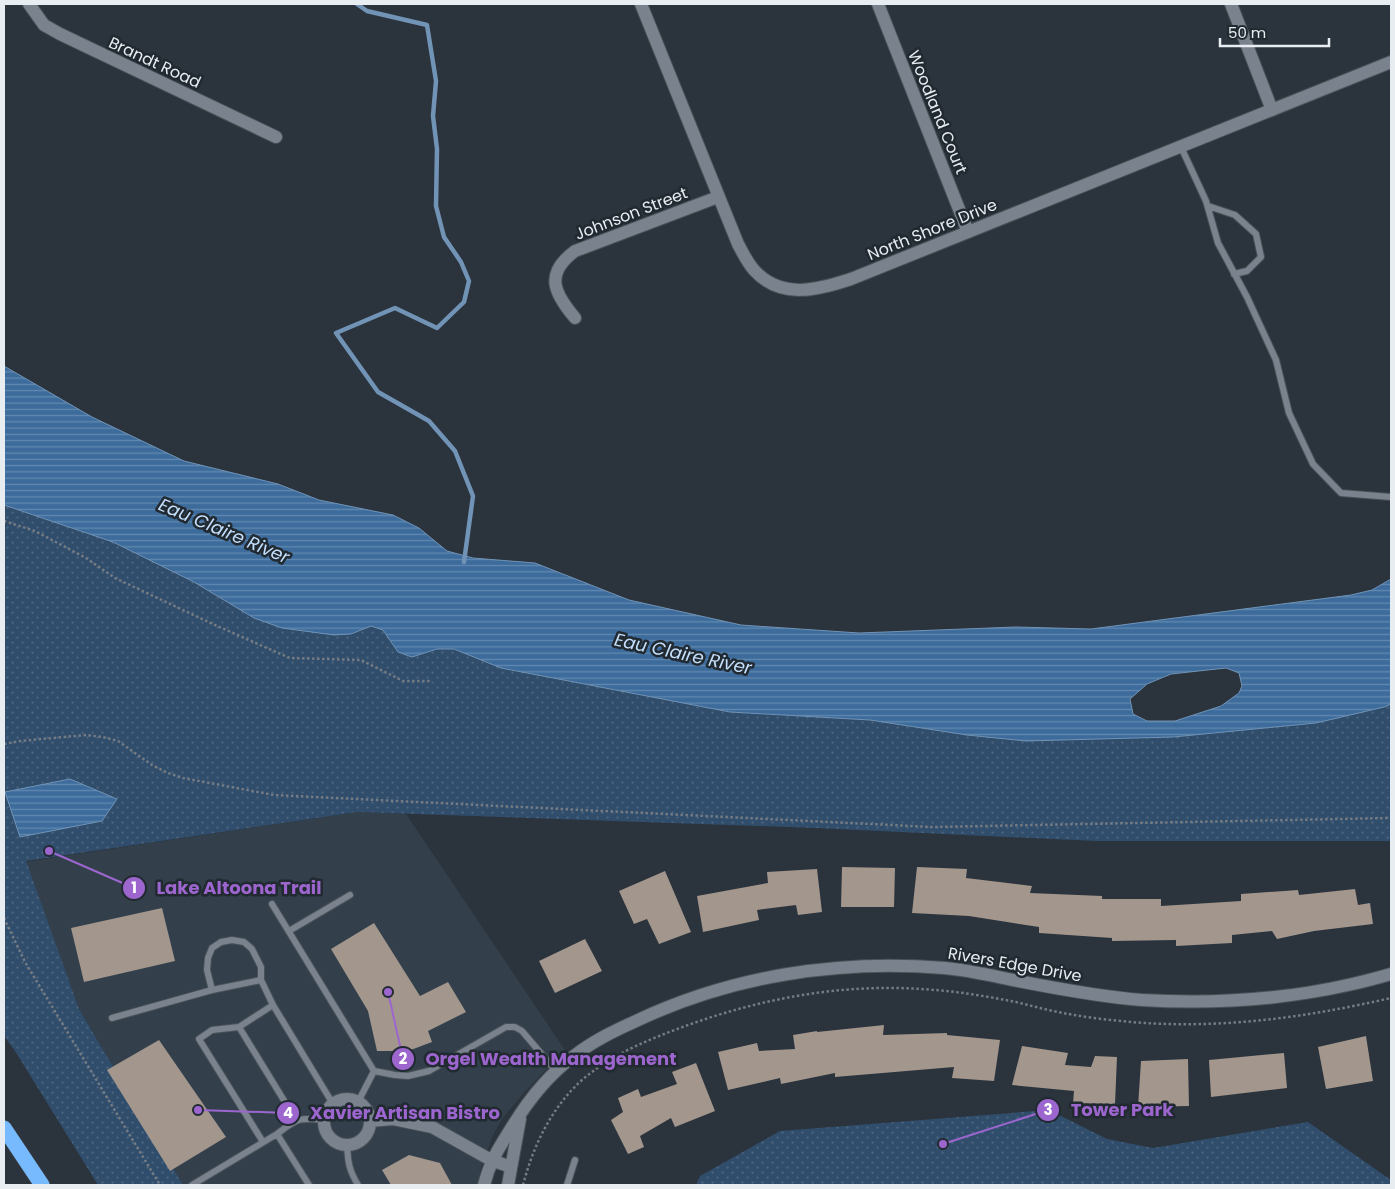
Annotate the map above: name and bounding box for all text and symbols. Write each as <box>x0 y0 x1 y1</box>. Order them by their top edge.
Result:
scale bar <box>1220 15 1329 47</box>
text: 50 m <box>1228 22 1266 43</box>
street label: Brandt Road <box>105 31 205 94</box>
street label: Woodland Court <box>902 47 973 178</box>
street label: Johnson Street <box>571 181 691 246</box>
street label: North Shore Drive <box>864 193 1001 266</box>
water label: Eau Claire River <box>155 492 295 570</box>
water label: Eau Claire River <box>612 627 755 681</box>
callout: Lake Altoona Trail <box>122 871 332 904</box>
text: Lake Altoona Trail <box>156 875 322 900</box>
text: 1 <box>131 877 137 898</box>
street label: Rivers Edge Drive <box>946 941 1084 988</box>
callout: Orgel Wealth Management <box>391 1042 687 1075</box>
text: Orgel Wealth Management <box>425 1046 677 1071</box>
text: 2 <box>399 1048 408 1069</box>
callout: Tower Park <box>1036 1094 1183 1127</box>
callout: Xavier Artisan Bistro <box>275 1097 510 1130</box>
text: Tower Park <box>1071 1097 1174 1122</box>
text: 3 <box>1043 1099 1053 1120</box>
text: Xavier Artisan Bistro <box>310 1100 500 1125</box>
text: 4 <box>283 1102 293 1123</box>

